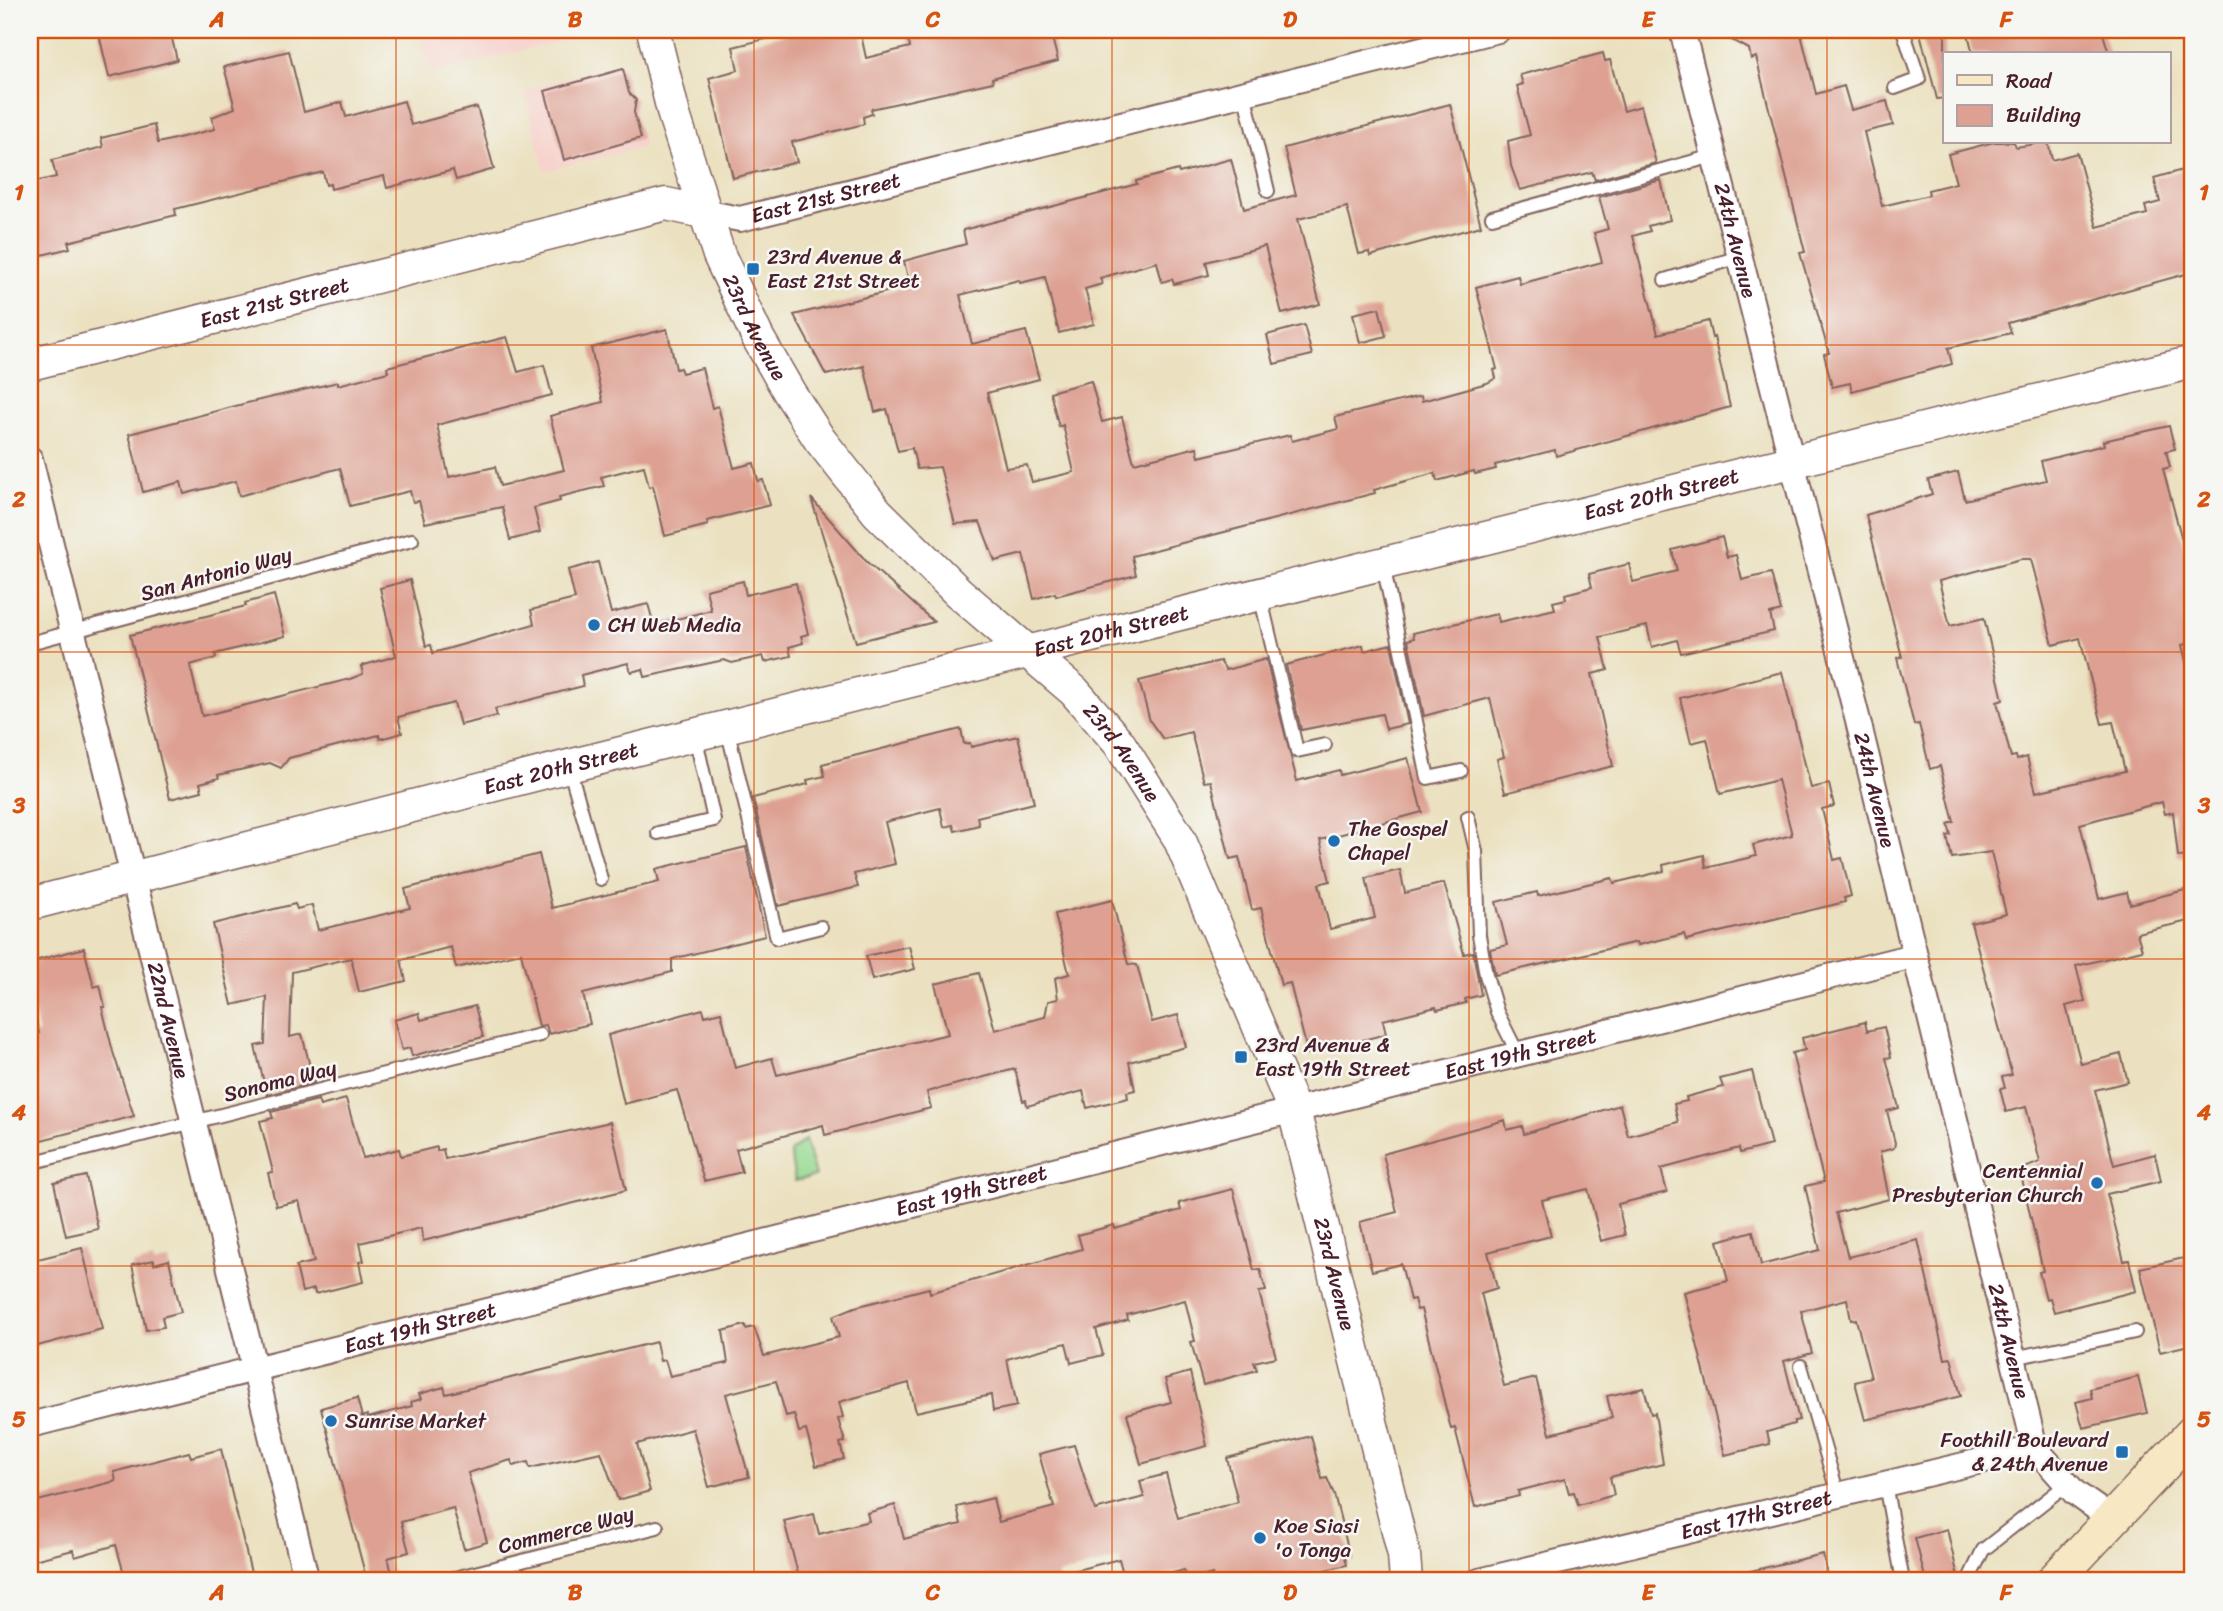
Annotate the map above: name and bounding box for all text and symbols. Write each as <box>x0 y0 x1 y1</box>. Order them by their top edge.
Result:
text: A <box>208 0 225 40</box>
text: B <box>568 0 583 40</box>
text: C <box>925 0 941 40</box>
text: D <box>1283 0 1298 40</box>
text: E <box>1642 0 1657 40</box>
text: F <box>1999 0 2014 40</box>
legend <box>1943 52 2170 144</box>
text: Road <box>2006 62 2053 100</box>
text: Building <box>2006 96 2082 134</box>
street label: East 21st Street <box>747 161 904 235</box>
text: 1 <box>14 172 24 213</box>
text: 1 <box>2199 172 2209 213</box>
street label: 24th Avenue <box>1703 178 1769 302</box>
place label: 23rd Avenue & East 21st Street <box>767 238 920 300</box>
marker: 23rd Avenue & East 21st Street <box>745 261 761 277</box>
street label: East 21st Street <box>196 265 353 340</box>
street label: 23rd Avenue <box>711 267 798 388</box>
street label: East 20th Street <box>1580 457 1743 532</box>
text: 2 <box>11 479 26 520</box>
text: 2 <box>2196 479 2211 520</box>
street label: San Antonio Way <box>136 535 296 612</box>
street label: East 20th Street <box>1030 594 1193 669</box>
place label: CH Web Media <box>608 606 742 644</box>
marker: CH Web Media <box>586 617 602 633</box>
street label: 23rd Avenue <box>1073 694 1171 810</box>
street label: 24th Avenue <box>1842 728 1907 852</box>
street label: East 20th Street <box>479 730 642 806</box>
text: 3 <box>12 785 26 826</box>
text: 3 <box>2197 785 2211 826</box>
place label: The Gospel Chapel <box>1348 810 1449 872</box>
marker: The Gospel Chapel <box>1326 833 1342 849</box>
street label: 22nd Avenue <box>136 958 201 1083</box>
street label: East 19th Street <box>1441 1017 1600 1091</box>
place label: 23rd Avenue & East 19th Street <box>1255 1026 1410 1088</box>
street label: Sonoma Way <box>219 1049 341 1113</box>
marker: 23rd Avenue & East 19th Street <box>1233 1049 1249 1065</box>
text: 4 <box>11 1092 27 1133</box>
text: 4 <box>2196 1092 2212 1133</box>
place label: Centennial Presbyterian Church <box>1892 1152 2084 1214</box>
street label: East 19th Street <box>891 1153 1051 1228</box>
marker: Centennial Presbyterian Church <box>2089 1175 2105 1191</box>
street label: 23rd Avenue <box>1302 1213 1367 1335</box>
street label: 24th Avenue <box>1976 1279 2041 1403</box>
street label: East 19th Street <box>340 1291 500 1365</box>
text: 5 <box>12 1399 26 1440</box>
text: 5 <box>2197 1399 2211 1440</box>
place label: Sunrise Market <box>345 1402 488 1440</box>
marker: Sunrise Market <box>323 1413 339 1429</box>
place label: Foothill Boulevard & 24th Avenue <box>1941 1421 2110 1483</box>
marker: Foothill Boulevard & 24th Avenue <box>2114 1444 2130 1460</box>
street label: East 17th Street <box>1677 1478 1836 1551</box>
street label: Commerce Way <box>494 1495 638 1565</box>
place label: Koe Siasi 'o Tonga <box>1274 1507 1360 1569</box>
marker: Koe Siasi 'o Tonga <box>1252 1530 1268 1546</box>
text: A <box>208 1572 225 1611</box>
text: B <box>568 1572 583 1611</box>
text: C <box>925 1572 941 1611</box>
text: D <box>1283 1572 1298 1611</box>
text: E <box>1642 1572 1657 1611</box>
text: F <box>1999 1572 2014 1611</box>

